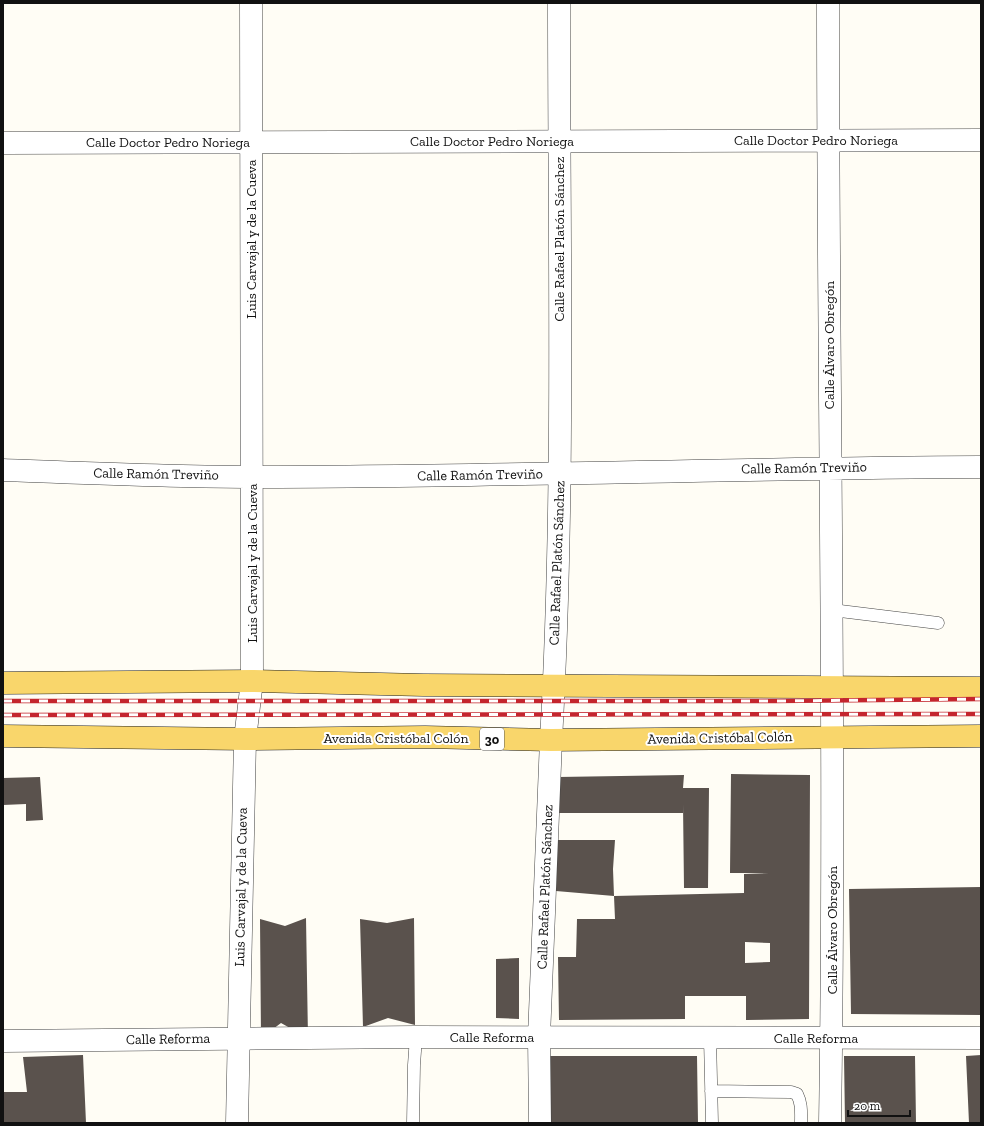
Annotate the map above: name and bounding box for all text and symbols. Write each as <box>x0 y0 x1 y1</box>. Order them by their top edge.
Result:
street label: Calle Doctor Pedro Noriega <box>734 132 898 149</box>
street label: Calle Doctor Pedro Noriega <box>410 133 574 150</box>
street label: Calle Doctor Pedro Noriega <box>86 134 250 151</box>
street label: Calle Rafael Platón Sánchez <box>551 156 568 321</box>
street label: Luis Carvajal y de la Cueva <box>243 159 260 319</box>
street label: Calle Álvaro Obregón <box>821 281 838 409</box>
street label: Calle Ramón Treviño <box>741 458 867 478</box>
street label: Calle Ramón Treviño <box>93 464 219 484</box>
street label: Calle Ramón Treviño <box>417 465 543 485</box>
street label: Calle Rafael Platón Sánchez <box>546 480 568 646</box>
street label: Luis Carvajal y de la Cueva <box>244 483 261 643</box>
road number: 30 <box>480 728 504 750</box>
street label: Avenida Cristóbal Colón <box>647 728 793 748</box>
street label: Avenida Cristóbal Colón <box>323 730 469 747</box>
street label: Calle Rafael Platón Sánchez <box>534 804 556 970</box>
street label: Luis Carvajal y de la Cueva <box>231 807 251 967</box>
street label: Calle Álvaro Obregón <box>824 866 841 994</box>
street label: Calle Reforma <box>450 1029 534 1046</box>
street label: Calle Reforma <box>126 1030 211 1048</box>
street label: Calle Reforma <box>774 1030 858 1047</box>
scale bar <box>848 1092 910 1118</box>
text: 20 m <box>854 1099 881 1113</box>

